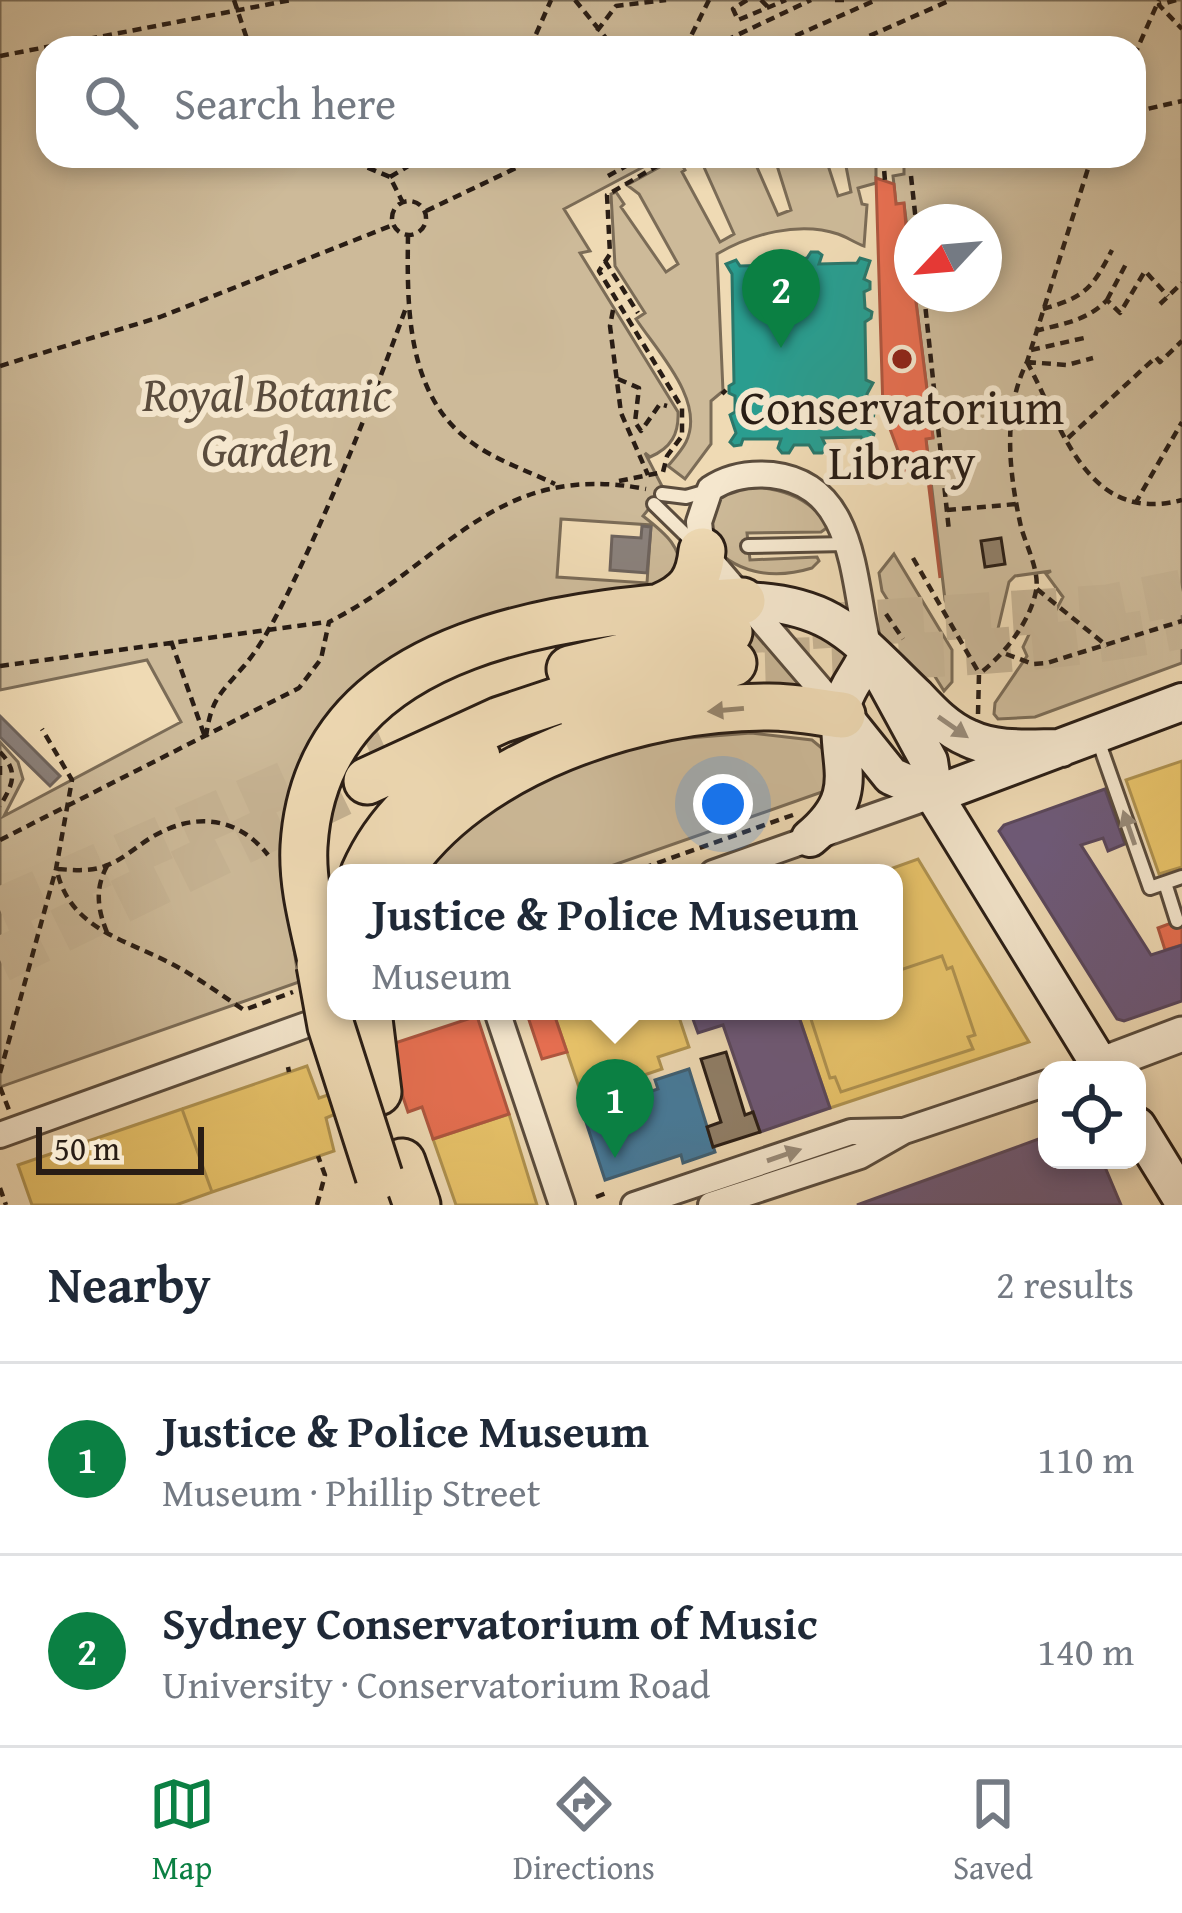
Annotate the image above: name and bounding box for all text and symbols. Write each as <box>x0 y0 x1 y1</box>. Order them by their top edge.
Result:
search box <box>36 36 1146 168</box>
icon: search <box>78 69 144 135</box>
text: Search here <box>174 70 396 135</box>
north arrow <box>894 204 1002 312</box>
pin: 2 <box>742 249 820 348</box>
marker: Conservatorium Library <box>889 346 915 372</box>
park label: Royal Botanic Garden <box>141 358 393 484</box>
place label: Conservatorium Library <box>740 371 1064 497</box>
one-way arrow <box>707 701 744 720</box>
one-way arrow <box>936 716 969 738</box>
your location <box>693 774 753 834</box>
one-way arrow <box>1119 809 1137 845</box>
popup <box>327 864 903 1020</box>
text: Justice & Police Museum <box>371 881 859 946</box>
text: Museum <box>371 946 511 1003</box>
pin: 1 <box>576 1059 654 1158</box>
map controls <box>1038 1061 1146 1169</box>
button: locate <box>1038 1061 1146 1169</box>
scale bar <box>36 1121 204 1174</box>
text: 50 m <box>54 1124 120 1172</box>
one-way arrow <box>766 1144 803 1163</box>
text: Nearby <box>48 1246 211 1321</box>
text: 2 results <box>996 1255 1134 1312</box>
text: Justice & Police Museum <box>162 1398 649 1463</box>
text: 1 <box>77 1430 97 1487</box>
text: 110 m <box>1037 1430 1134 1487</box>
text: Museum · Phillip Street <box>162 1463 540 1520</box>
text: Sydney Conservatorium of Music <box>162 1590 818 1655</box>
text: 2 <box>77 1622 97 1679</box>
text: 140 m <box>1037 1622 1134 1679</box>
text: University · Conservatorium Road <box>162 1655 710 1712</box>
tab: Map <box>149 1771 215 1891</box>
tab: Directions <box>513 1771 655 1891</box>
tab: Saved <box>953 1771 1033 1891</box>

